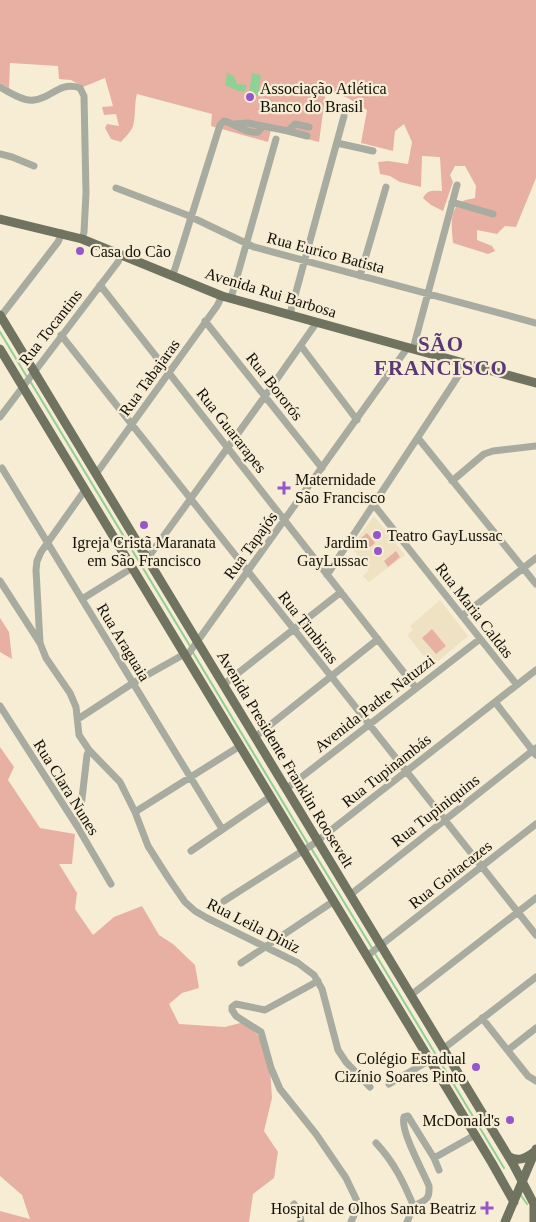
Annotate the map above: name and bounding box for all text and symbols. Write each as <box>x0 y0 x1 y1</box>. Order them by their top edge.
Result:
place label: Associação Atlética Banco do Brasil <box>260 80 387 115</box>
marker: Associação Atlética Banco do Brasil <box>244 91 256 103</box>
street label: Rua Eurico Batista <box>265 229 386 276</box>
place label: Casa do Cão <box>90 243 171 260</box>
marker: Casa do Cão <box>74 245 86 257</box>
street label: Avenida Rui Barbosa <box>203 264 339 321</box>
street label: Rua Tocantins <box>16 286 85 369</box>
district label: SÃO FRANCISCO <box>374 332 508 380</box>
street label: Rua Tabajaras <box>116 336 184 420</box>
street label: Rua Bororós <box>243 349 306 424</box>
street label: Rua Guararapes <box>193 385 270 477</box>
place label: Maternidade São Francisco <box>295 471 385 506</box>
marker: Maternidade São Francisco <box>277 481 291 495</box>
street label: Rua Tapajós <box>220 508 281 583</box>
marker: Igreja Cristã Maranata em São Francisco <box>138 519 150 531</box>
place label: Teatro GayLussac <box>387 527 503 545</box>
marker: Teatro GayLussac <box>371 529 383 541</box>
place label: Igreja Cristã Maranata em São Francisco <box>72 534 216 569</box>
place label: Jardim GayLussac <box>297 534 369 570</box>
marker: Jardim GayLussac <box>372 545 384 557</box>
street label: Rua Maria Caldas <box>432 560 517 661</box>
street label: Rua Timbiras <box>275 588 342 667</box>
street label: Rua Araguaia <box>93 600 153 685</box>
street label: Avenida Presidente Franklin Roosevelt <box>214 648 357 871</box>
street label: Avenida Padre Natuzzi <box>311 651 438 755</box>
street label: Rua Tupinambás <box>339 730 435 811</box>
street label: Rua Clara Nunes <box>30 736 103 838</box>
street label: Rua Tupiniquins <box>388 771 483 851</box>
street label: Rua Goitacazes <box>406 837 495 912</box>
street label: Rua Leila Diniz <box>204 895 303 956</box>
place label: Colégio Estadual Cizínio Soares Pinto <box>334 1050 467 1085</box>
marker: Colégio Estadual Cizínio Soares Pinto <box>470 1061 482 1073</box>
place label: McDonald's <box>422 1112 500 1129</box>
marker: McDonald's <box>504 1114 516 1126</box>
place label: Hospital de Olhos Santa Beatriz <box>271 1200 476 1218</box>
marker: Hospital de Olhos Santa Beatriz <box>480 1201 494 1215</box>

